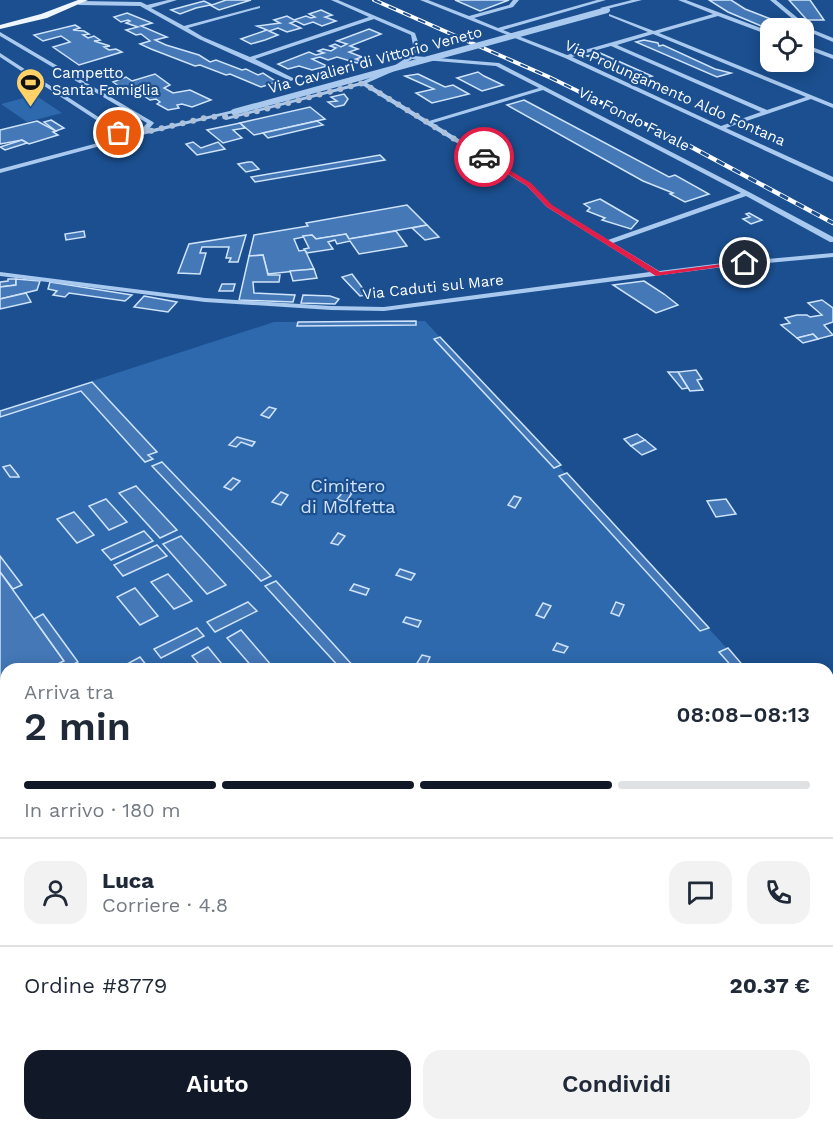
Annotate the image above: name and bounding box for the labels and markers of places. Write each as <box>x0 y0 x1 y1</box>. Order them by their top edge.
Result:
place label: Campetto Santa Famiglia <box>52 64 159 99</box>
sports icon: Campetto Santa Famiglia <box>15 66 47 108</box>
pin <box>93 107 144 158</box>
pin <box>719 237 770 288</box>

